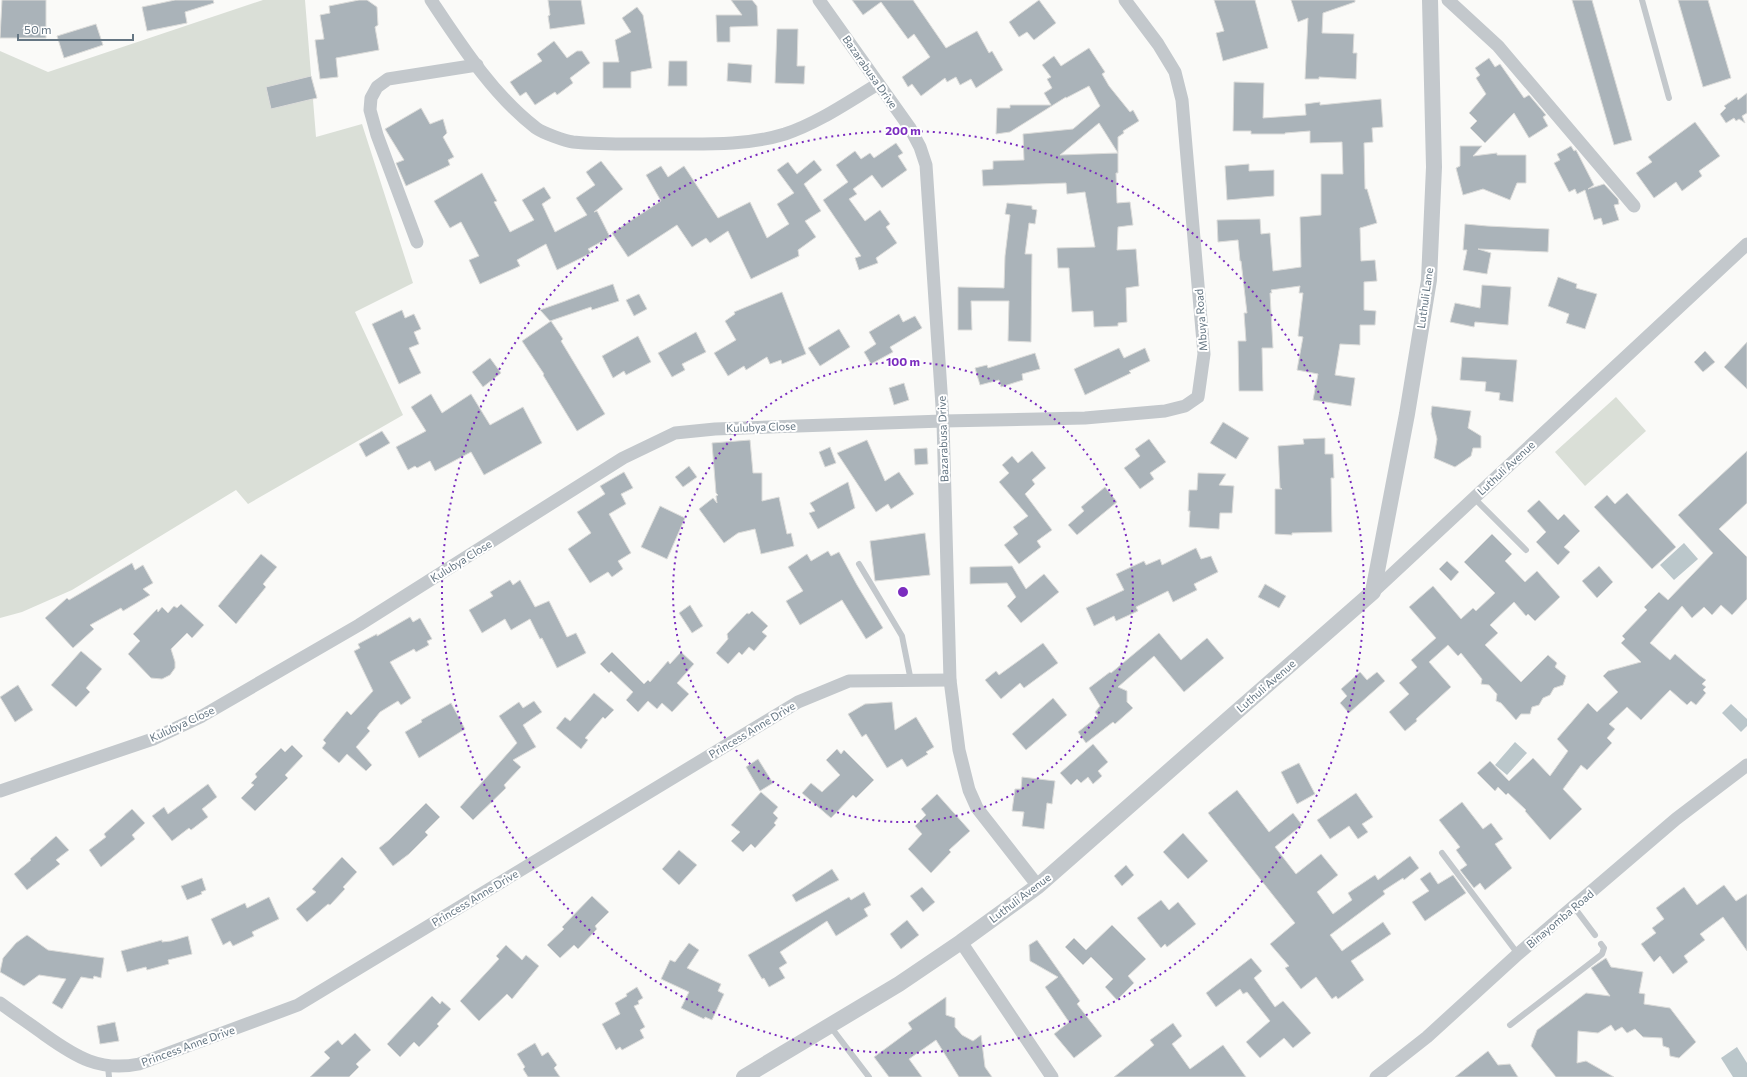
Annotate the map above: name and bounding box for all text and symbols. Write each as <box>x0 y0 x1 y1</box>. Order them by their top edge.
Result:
scale bar <box>18 16 133 42</box>
text: 50 m <box>24 22 52 36</box>
street label: Bazarabusa Drive <box>840 33 901 111</box>
text: 200 m <box>885 123 921 137</box>
street label: Luthuli Lane <box>1414 266 1435 329</box>
street label: Mbuya Road <box>1192 288 1209 352</box>
text: 100 m <box>886 354 920 368</box>
street label: Bazarabusa Drive <box>934 396 951 482</box>
street label: Kulubya Close <box>726 419 796 434</box>
street label: Luthuli Avenue <box>1474 438 1537 498</box>
street label: Kulubya Close <box>428 536 494 585</box>
centre of rings <box>896 585 910 599</box>
street label: Luthuli Avenue <box>1234 656 1298 715</box>
street label: Princess Anne Drive <box>706 699 797 760</box>
street label: Kulubya Close <box>147 703 216 744</box>
street label: Princess Anne Drive <box>429 867 520 928</box>
street label: Luthuli Avenue <box>986 870 1053 925</box>
street label: Binayomba Road <box>1523 887 1596 950</box>
street label: Princess Anne Drive <box>139 1023 236 1068</box>

